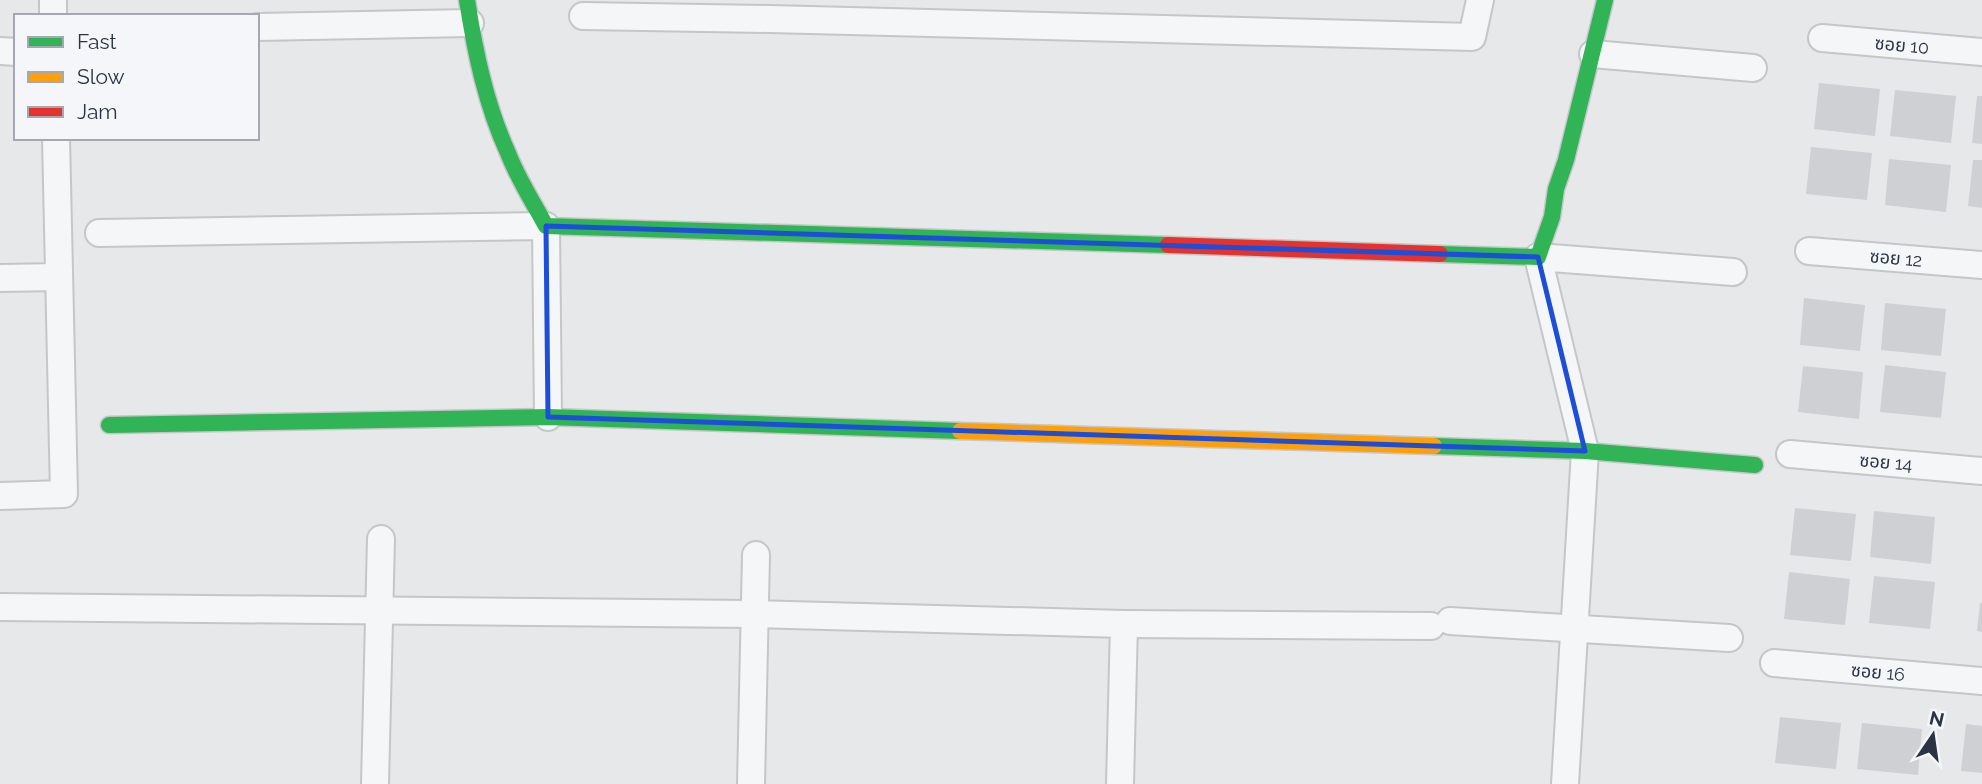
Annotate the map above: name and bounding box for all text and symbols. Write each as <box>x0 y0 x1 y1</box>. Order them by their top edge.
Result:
legend <box>14 14 259 140</box>
text: Fast <box>77 29 117 54</box>
street label: ซอย 10 <box>1874 32 1930 58</box>
text: Slow <box>77 64 125 89</box>
text: Jam <box>77 99 118 124</box>
street label: ซอย 12 <box>1869 245 1923 271</box>
street label: ซอย 14 <box>1859 449 1914 475</box>
street label: ซอย 16 <box>1850 659 1906 685</box>
north arrow <box>1898 700 1968 770</box>
text: N <box>1927 706 1946 731</box>

